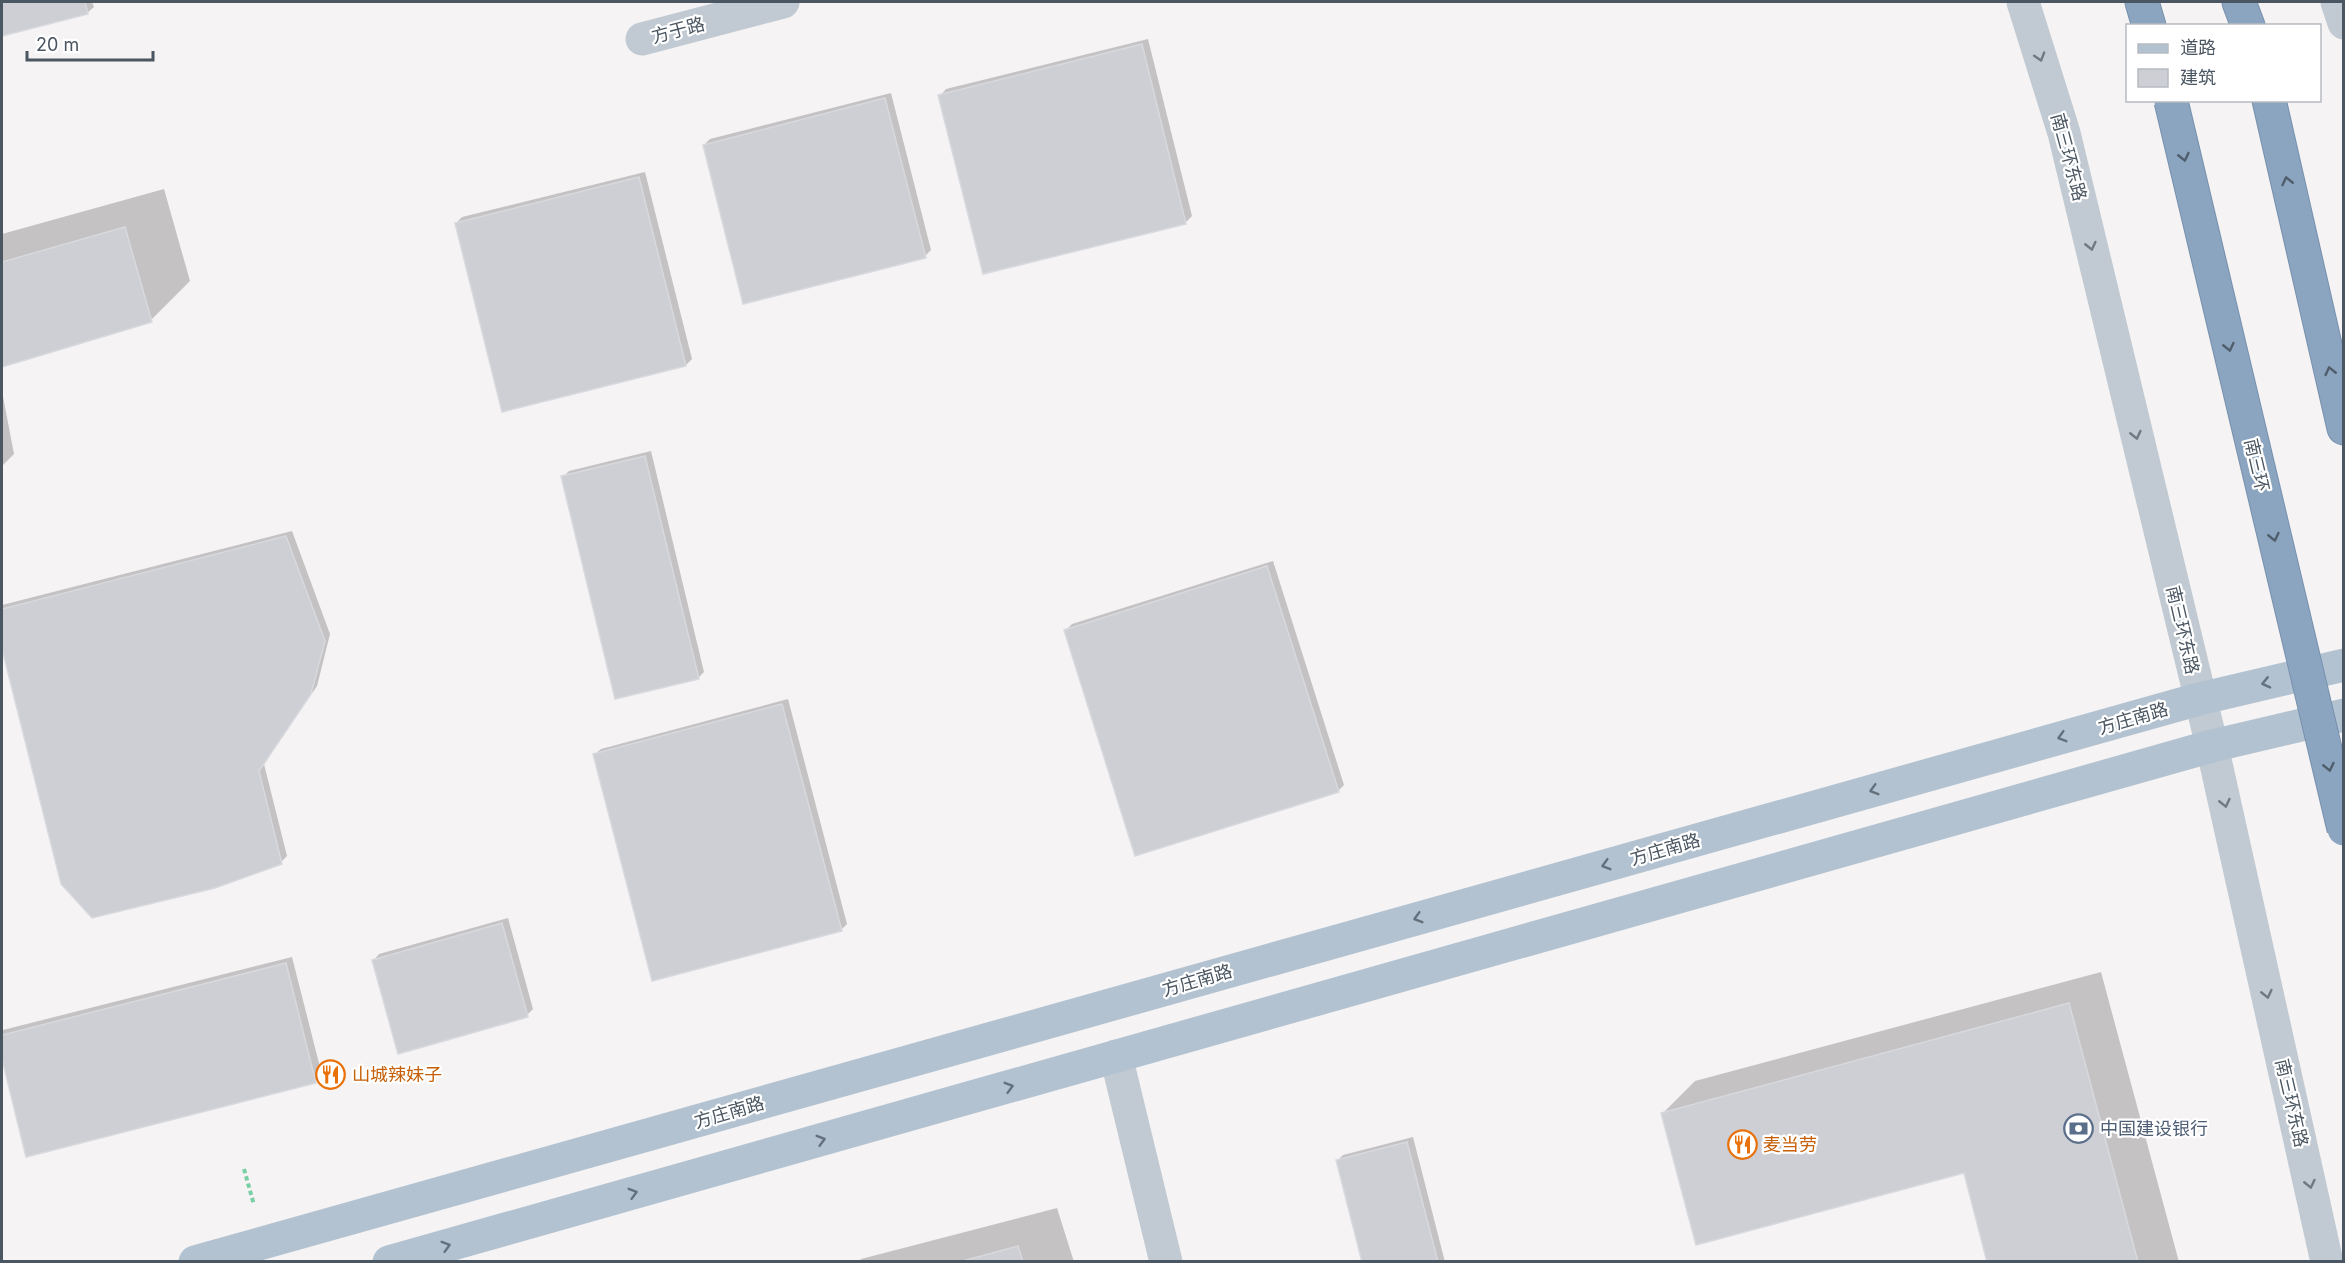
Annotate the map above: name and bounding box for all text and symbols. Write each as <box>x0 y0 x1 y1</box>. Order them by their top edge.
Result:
street label: 方于路 <box>649 13 707 47</box>
scale bar <box>27 24 153 62</box>
legend <box>2126 24 2321 102</box>
text: 20 m <box>36 34 79 55</box>
text: 道路 <box>2180 37 2216 58</box>
one-way arrow <box>2033 51 2046 62</box>
text: 建筑 <box>2180 67 2216 88</box>
street label: 南三环东路 <box>2047 111 2091 203</box>
one-way arrow <box>2177 152 2190 162</box>
one-way arrow <box>2281 176 2294 186</box>
one-way arrow <box>2084 240 2097 250</box>
one-way arrow <box>2222 342 2235 352</box>
one-way arrow <box>2325 366 2338 376</box>
one-way arrow <box>2129 430 2142 440</box>
street label: 南三环 <box>2241 436 2273 494</box>
one-way arrow <box>2267 532 2280 542</box>
street label: 南三环东路 <box>2163 584 2203 676</box>
one-way arrow <box>2261 676 2271 689</box>
street label: 方庄南路 <box>2096 698 2170 738</box>
one-way arrow <box>2057 730 2067 743</box>
one-way arrow <box>2322 762 2335 772</box>
one-way arrow <box>1870 783 1880 795</box>
one-way arrow <box>2217 798 2230 808</box>
street label: 方庄南路 <box>1628 829 1702 869</box>
one-way arrow <box>1601 858 1611 871</box>
one-way arrow <box>1413 911 1424 923</box>
street label: 方庄南路 <box>1160 960 1234 1000</box>
one-way arrow <box>2260 988 2273 998</box>
street label: 南三环东路 <box>2272 1057 2312 1149</box>
restaurant icon: 山城辣妹子 <box>315 1058 347 1090</box>
place label: 山城辣妹子 <box>352 1064 442 1085</box>
one-way arrow <box>1004 1081 1014 1094</box>
street label: 方庄南路 <box>692 1092 766 1132</box>
bank icon: 中国建设银行 <box>2063 1112 2095 1144</box>
place label: 中国建设银行 <box>2100 1118 2208 1139</box>
restaurant icon: 麦当劳 <box>1726 1128 1758 1160</box>
one-way arrow <box>816 1134 826 1147</box>
place label: 麦当劳 <box>1763 1134 1817 1155</box>
one-way arrow <box>2303 1179 2316 1189</box>
one-way arrow <box>628 1187 638 1200</box>
one-way arrow <box>441 1240 451 1253</box>

